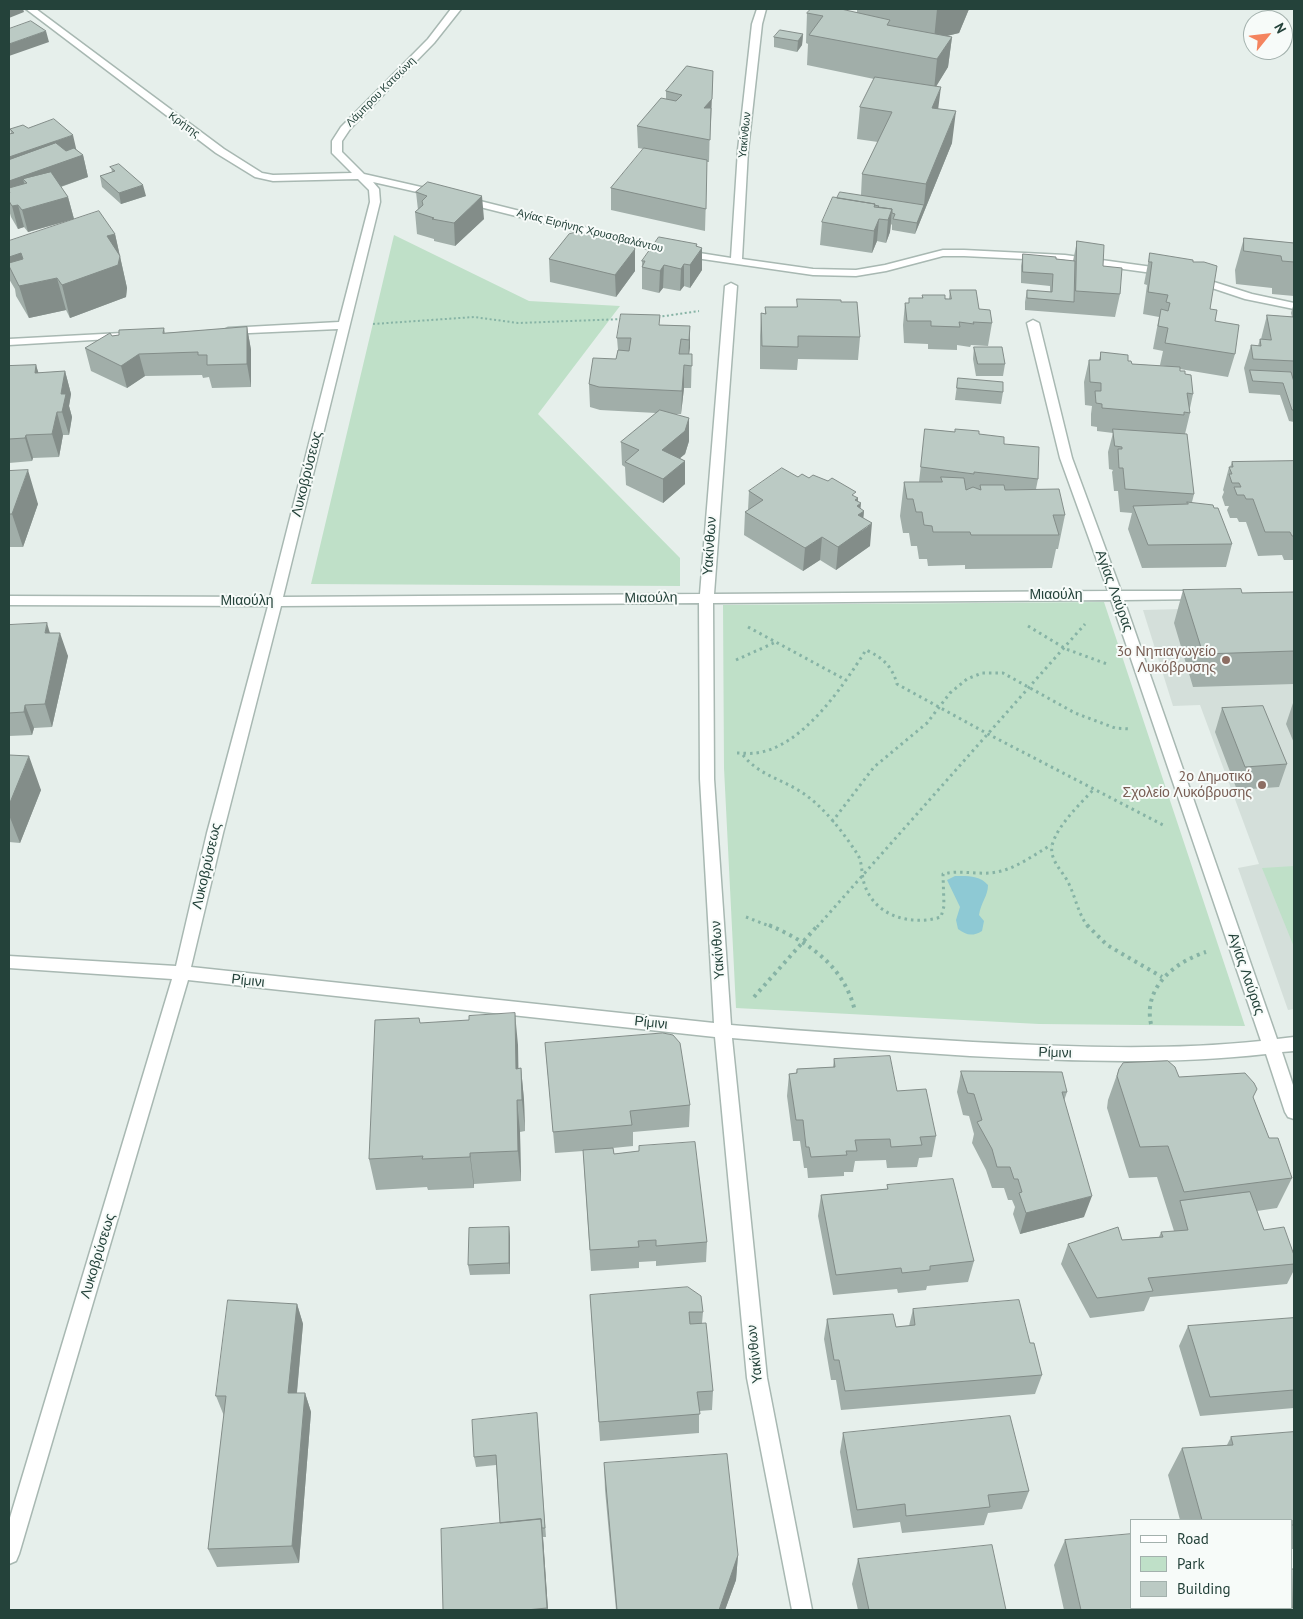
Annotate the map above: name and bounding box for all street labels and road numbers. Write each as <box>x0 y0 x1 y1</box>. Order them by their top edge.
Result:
street label: Λάμπρου Κατσώνη <box>343 54 419 130</box>
street label: Κρήτης <box>166 109 202 141</box>
street label: Υακίνθων <box>736 111 754 159</box>
street label: Αγίας Ειρήνης Χρυσοβαλάντου <box>515 206 665 256</box>
street label: Λυκοβρύσεως <box>288 429 326 519</box>
street label: Υακίνθων <box>700 516 720 576</box>
street label: Αγίας Λαύρας <box>1091 548 1137 634</box>
street label: Μιαούλη <box>1029 587 1083 603</box>
street label: Μιαούλη <box>624 589 678 607</box>
street label: Μιαούλη <box>220 593 274 609</box>
street label: Λυκοβρύσεως <box>189 821 225 911</box>
street label: Υακίνθων <box>708 920 728 980</box>
street label: Αγίας Λαύρας <box>1224 931 1268 1017</box>
street label: Ρίμινι <box>231 971 265 991</box>
street label: Ρίμινι <box>634 1013 668 1033</box>
street label: Ρίμινι <box>1038 1044 1072 1062</box>
street label: Λυκοβρύσεως <box>77 1212 119 1300</box>
street label: Υακίνθων <box>744 1324 766 1384</box>

